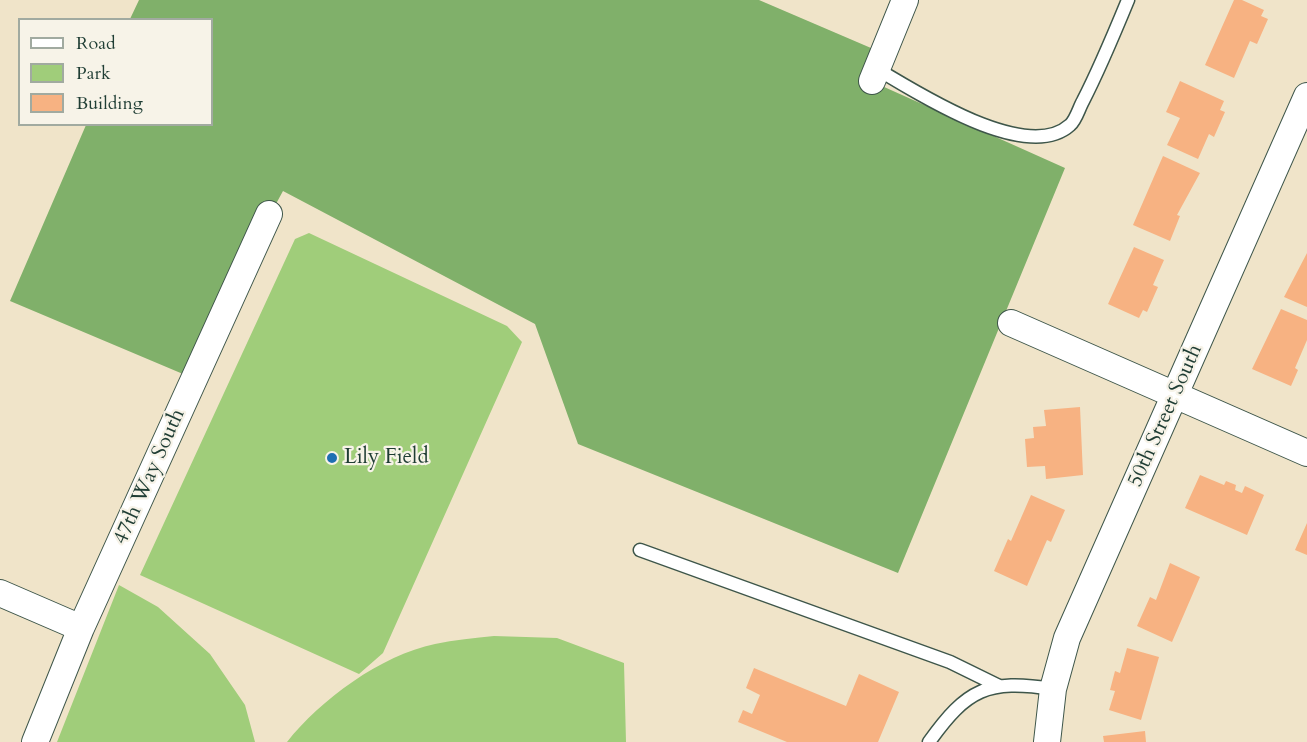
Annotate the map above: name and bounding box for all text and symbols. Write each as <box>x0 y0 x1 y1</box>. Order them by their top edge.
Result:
legend <box>18 18 213 126</box>
text: Road <box>76 31 116 56</box>
text: Park <box>76 61 111 86</box>
text: Building <box>76 91 143 116</box>
street label: 50th Street South <box>1123 341 1209 491</box>
street label: 47th Way South <box>109 405 191 549</box>
place label: Lily Field <box>344 445 429 471</box>
marker: Lily Field <box>325 451 339 465</box>

